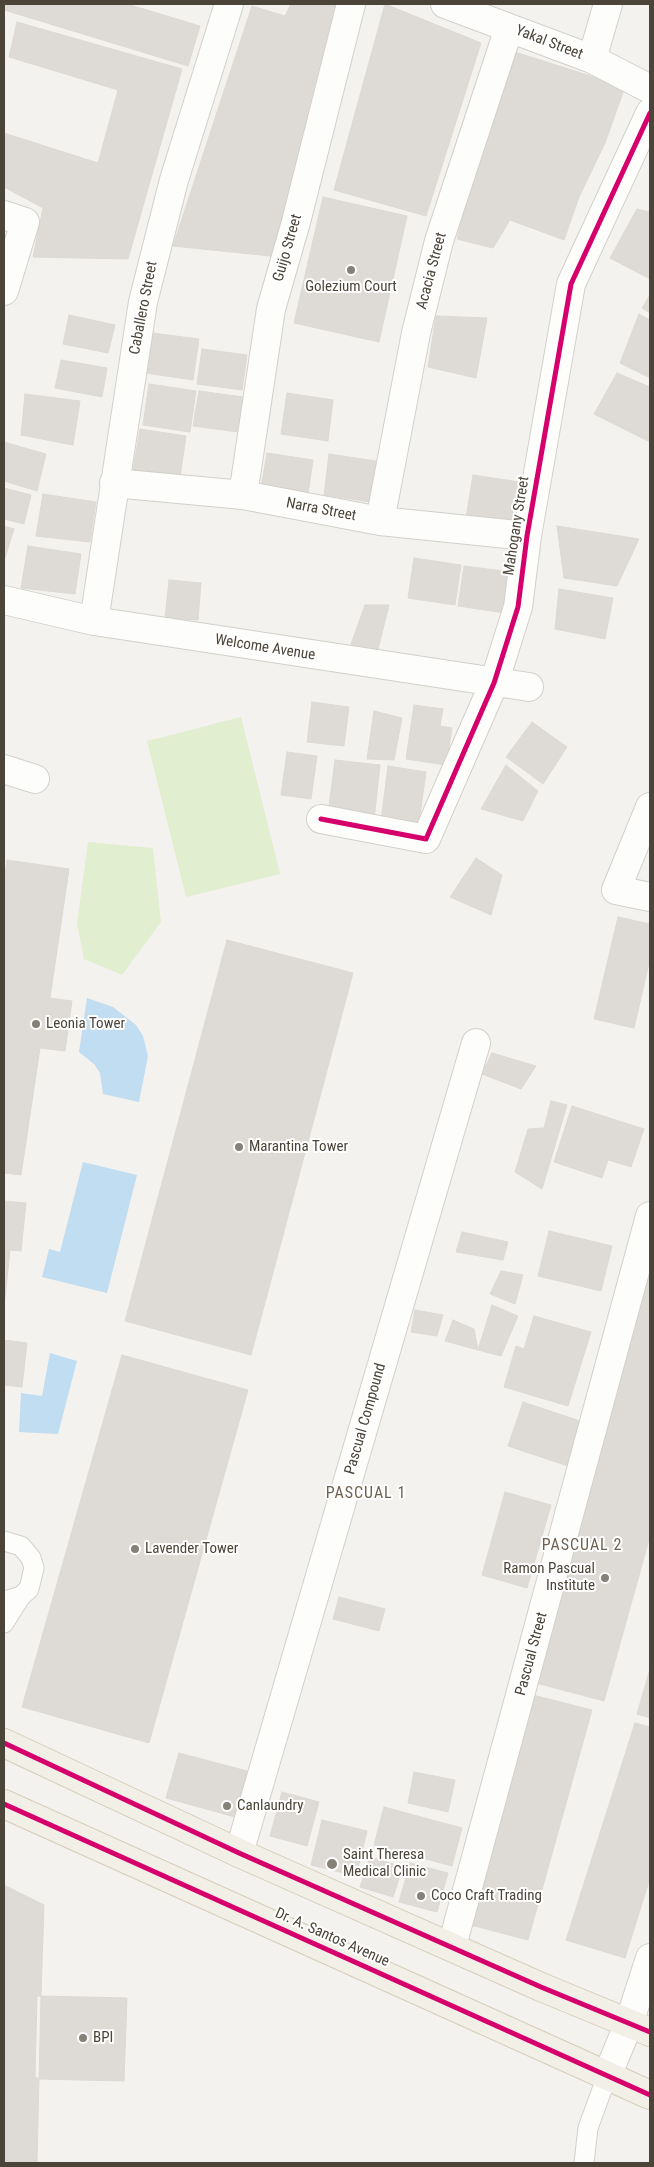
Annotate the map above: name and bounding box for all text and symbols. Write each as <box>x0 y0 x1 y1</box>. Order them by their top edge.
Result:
street label: Yakal Street <box>513 22 585 64</box>
street label: Guijo Street <box>270 212 306 284</box>
street label: Acacia Street <box>413 231 451 311</box>
street label: Caballero Street <box>126 260 162 356</box>
marker: Golezium Court <box>345 264 357 276</box>
place label: Golezium Court <box>305 278 397 296</box>
street label: Mahogany Street <box>500 475 534 577</box>
street label: Narra Street <box>284 494 358 526</box>
street label: Welcome Avenue <box>214 631 316 665</box>
place label: Leonia Tower <box>46 1015 125 1033</box>
marker: Leonia Tower <box>30 1018 42 1030</box>
place label: Marantina Tower <box>249 1138 348 1156</box>
marker: Marantina Tower <box>233 1141 245 1153</box>
street label: Pascual Compound <box>342 1361 390 1477</box>
district label: PASCUAL 1 <box>325 1484 407 1504</box>
district label: PASCUAL 2 <box>541 1536 623 1556</box>
place label: Lavender Tower <box>145 1540 238 1558</box>
marker: Lavender Tower <box>129 1543 141 1555</box>
place label: Ramon Pascual Institute <box>503 1560 595 1595</box>
marker: Ramon Pascual Institute <box>599 1572 611 1584</box>
street label: Pascual Street <box>512 1610 552 1698</box>
place label: Canlaundry <box>237 1797 303 1815</box>
marker: Canlaundry <box>221 1800 233 1812</box>
place label: Saint Theresa Medical Clinic <box>343 1846 426 1881</box>
marker: Saint Theresa Medical Clinic <box>325 1857 339 1871</box>
place label: Coco Craft Trading <box>431 1887 542 1905</box>
marker: Coco Craft Trading <box>415 1890 427 1902</box>
street label: Dr. A. Santos Avenue <box>272 1905 392 1971</box>
place label: BPI <box>93 2029 113 2047</box>
marker: BPI <box>77 2032 89 2044</box>

